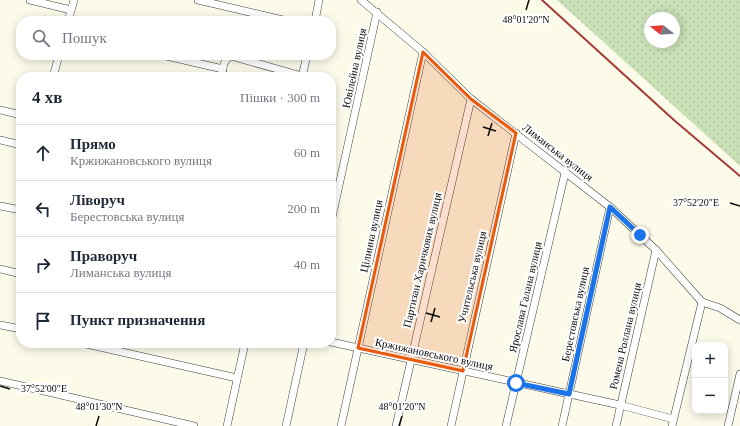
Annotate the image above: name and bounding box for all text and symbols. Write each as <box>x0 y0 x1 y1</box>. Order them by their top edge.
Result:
north arrow <box>644 12 680 48</box>
text: 48°01'20"N <box>502 14 550 25</box>
search box <box>16 16 336 60</box>
icon: search <box>30 27 52 49</box>
street label: Ювілейна вулиця <box>340 27 368 109</box>
text: Пошук <box>62 30 107 46</box>
text: 4 хв <box>32 88 62 107</box>
text: Пішки · 300 m <box>240 90 320 105</box>
street label: Лиманська вулиця <box>520 121 596 183</box>
text: Прямо <box>70 136 116 152</box>
icon: ahead <box>32 142 54 164</box>
text: 60 m <box>294 145 320 160</box>
text: Кржижановського вулиця <box>70 153 212 168</box>
street label: Партизан Харичкових вулиця <box>401 191 443 329</box>
text: Ліворуч <box>70 192 125 208</box>
text: 37°52'20"E <box>673 197 719 208</box>
icon: left <box>32 198 54 220</box>
street label: Цілинна вулиця <box>357 199 385 273</box>
text: 200 m <box>287 201 320 216</box>
text: Берестовська вулиця <box>70 209 185 224</box>
route end <box>631 226 649 244</box>
street label: Учительська вулиця <box>456 230 488 324</box>
street label: Ярослава Галана вулиця <box>506 240 544 354</box>
text: Праворуч <box>70 248 137 264</box>
icon: right <box>32 254 54 276</box>
text: 40 m <box>294 257 320 272</box>
text: Лиманська вулиця <box>70 265 171 280</box>
street label: Берестовська вулиця <box>559 265 591 363</box>
street label: Ромена Роллана вулиця <box>607 281 643 391</box>
icon: arrive <box>32 310 54 332</box>
text: Пункт призначення <box>70 312 205 328</box>
street label: Кржижановського вулиця <box>374 336 494 372</box>
map controls <box>692 342 728 414</box>
button: + <box>692 342 728 378</box>
route start <box>507 374 525 392</box>
button: − <box>692 378 728 414</box>
text: 37°52'00"E <box>21 383 67 394</box>
text: 48°01'30"N <box>75 401 123 412</box>
text: 48°01'20"N <box>378 401 426 412</box>

